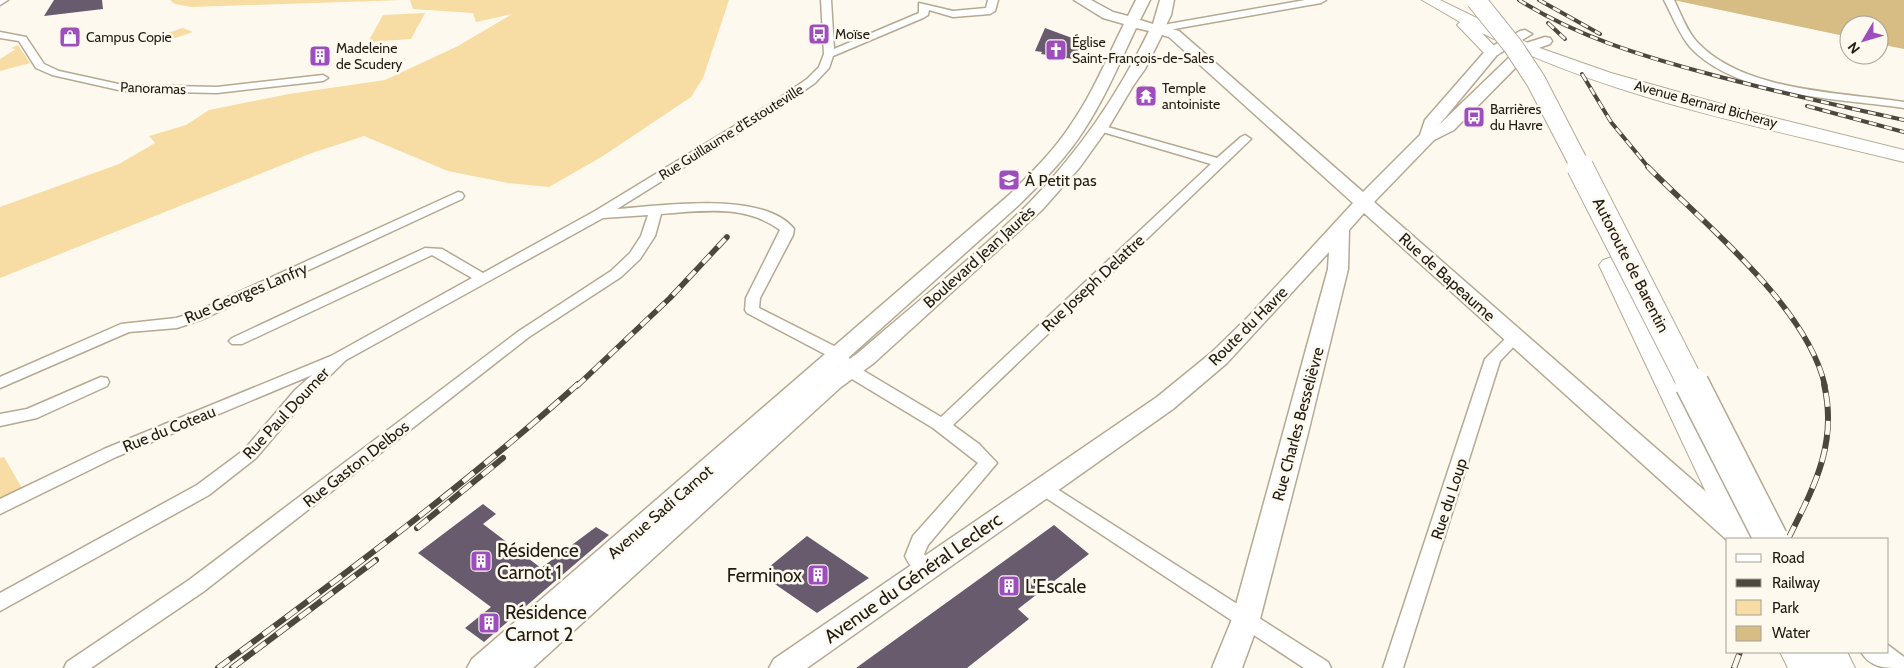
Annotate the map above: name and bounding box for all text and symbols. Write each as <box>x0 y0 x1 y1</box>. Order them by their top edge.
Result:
north arrow <box>1839 15 1889 65</box>
bus stop icon: Moïse <box>807 22 831 46</box>
shop icon: Campus Copie <box>58 25 82 49</box>
place label: Moïse <box>835 25 870 43</box>
place label: Campus Copie <box>86 28 172 46</box>
place label: Église Saint-François-de-Sales <box>1072 33 1214 67</box>
church icon: Église Saint-François-de-Sales <box>1044 38 1068 62</box>
place label: Madeleine de Scudery <box>336 39 402 73</box>
text: N <box>1844 39 1864 57</box>
building icon: Madeleine de Scudery <box>308 44 332 68</box>
street label: Avenue Bernard Bicheray <box>1632 76 1780 132</box>
street label: Panoramas <box>120 78 186 98</box>
place label: Temple antoiniste <box>1162 79 1220 113</box>
street label: Rue Guillaume d'Estouteville <box>655 80 807 184</box>
temple icon: Temple antoiniste <box>1134 84 1158 108</box>
place label: Barrières du Havre <box>1490 100 1543 134</box>
bus stop icon: Barrières du Havre <box>1462 105 1486 129</box>
school or university icon: À Petit pas <box>997 168 1021 192</box>
place label: À Petit pas <box>1025 171 1097 190</box>
street label: Autoroute de Barentin <box>1589 194 1673 336</box>
street label: Boulevard Jean Jaurès <box>919 202 1039 312</box>
street label: Rue de Bapeaume <box>1395 229 1499 325</box>
street label: Rue Joseph Delattre <box>1038 231 1148 335</box>
street label: Rue Georges Lanfry <box>182 259 310 327</box>
street label: Route du Havre <box>1205 283 1291 369</box>
street label: Rue Charles Besselièvre <box>1268 345 1328 503</box>
street label: Rue Paul Doumer <box>239 363 334 463</box>
street label: Rue du Coteau <box>120 402 218 456</box>
street label: Rue Gaston Delbos <box>299 417 413 511</box>
street label: Rue du Loup <box>1427 456 1471 542</box>
street label: Avenue Sadi Carnot <box>604 461 717 563</box>
street label: Avenue du Général Leclerc <box>820 508 1007 648</box>
legend <box>1726 538 1889 653</box>
place label: Résidence Carnot 1 <box>497 539 579 584</box>
building icon: Résidence Carnot 1 <box>469 549 493 573</box>
text: Road <box>1772 549 1805 567</box>
building icon: Ferminox <box>806 563 830 587</box>
place label: Ferminox <box>727 564 802 587</box>
building icon: L'Escale <box>997 574 1021 598</box>
text: Railway <box>1772 574 1821 592</box>
place label: L'Escale <box>1025 575 1087 598</box>
text: Park <box>1772 599 1799 617</box>
place label: Résidence Carnot 2 <box>505 601 587 646</box>
building icon: Résidence Carnot 2 <box>477 611 501 635</box>
text: Water <box>1772 624 1810 642</box>

